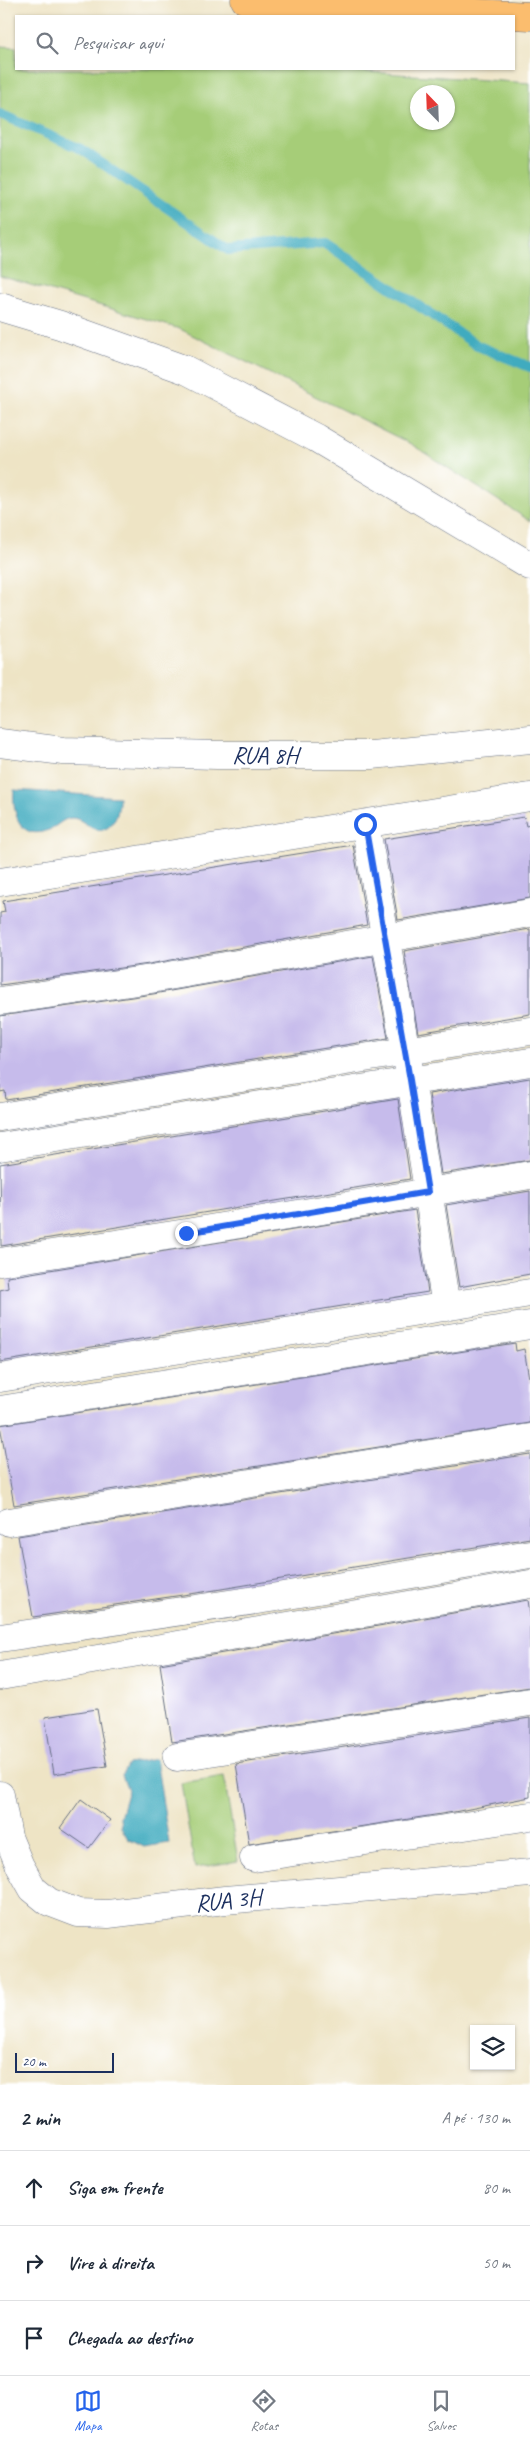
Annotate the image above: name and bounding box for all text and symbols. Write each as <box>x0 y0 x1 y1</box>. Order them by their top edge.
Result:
search box <box>15 15 515 70</box>
icon: search <box>33 29 61 57</box>
text: Pesquisar aqui <box>73 31 163 55</box>
north arrow <box>410 85 455 130</box>
street label: RUA 8H <box>232 740 303 770</box>
route start <box>354 813 377 836</box>
route end <box>175 1222 198 1245</box>
street label: RUA 3H <box>194 1881 267 1918</box>
map controls <box>470 2025 515 2070</box>
button: layers <box>470 2025 515 2070</box>
scale bar <box>15 2050 114 2073</box>
text: 20 m <box>22 2053 46 2070</box>
text: 2 min <box>20 2105 60 2131</box>
text: A pé · 130 m <box>442 2108 510 2128</box>
icon: ahead <box>20 2174 48 2202</box>
text: Siga em frente <box>67 2176 163 2200</box>
text: 80 m <box>483 2178 510 2198</box>
icon: right <box>20 2249 48 2277</box>
text: Vire à direita <box>67 2251 154 2275</box>
text: 50 m <box>483 2253 510 2273</box>
icon: arrive <box>20 2324 48 2352</box>
text: Chegada ao destino <box>67 2326 193 2350</box>
tab: Mapa <box>74 2387 102 2434</box>
tab: Rotas <box>250 2387 278 2434</box>
tab: Salvos <box>426 2387 456 2434</box>

